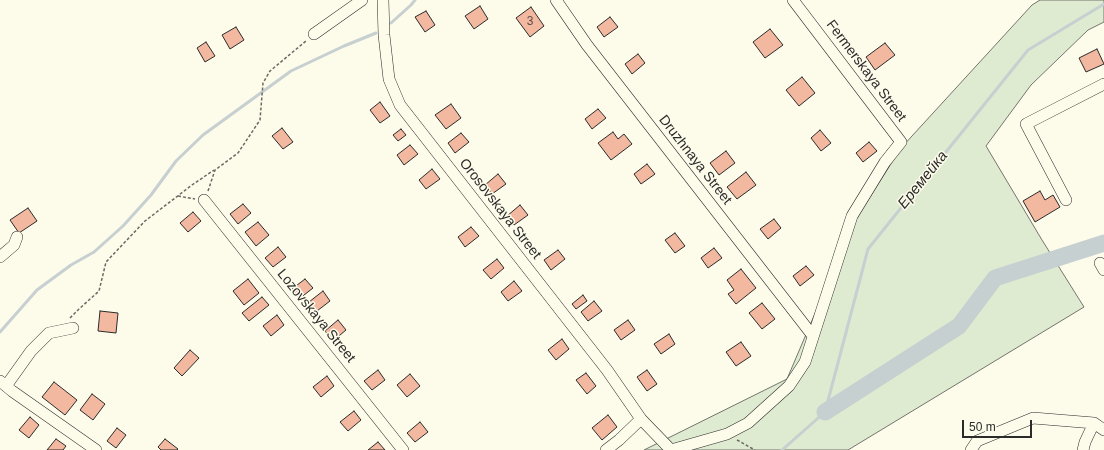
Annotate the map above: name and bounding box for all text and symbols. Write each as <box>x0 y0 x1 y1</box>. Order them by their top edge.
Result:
house number: 3 <box>527 15 533 29</box>
street label: Fermerskaya Street <box>822 17 910 125</box>
street label: Druzhnaya Street <box>655 112 735 208</box>
water label: Еремейка <box>894 148 952 212</box>
street label: Orosovskaya Street <box>456 155 544 263</box>
street label: Lozovskaya Street <box>273 266 359 366</box>
scale bar <box>964 412 1034 438</box>
text: 50 m <box>969 420 996 434</box>

